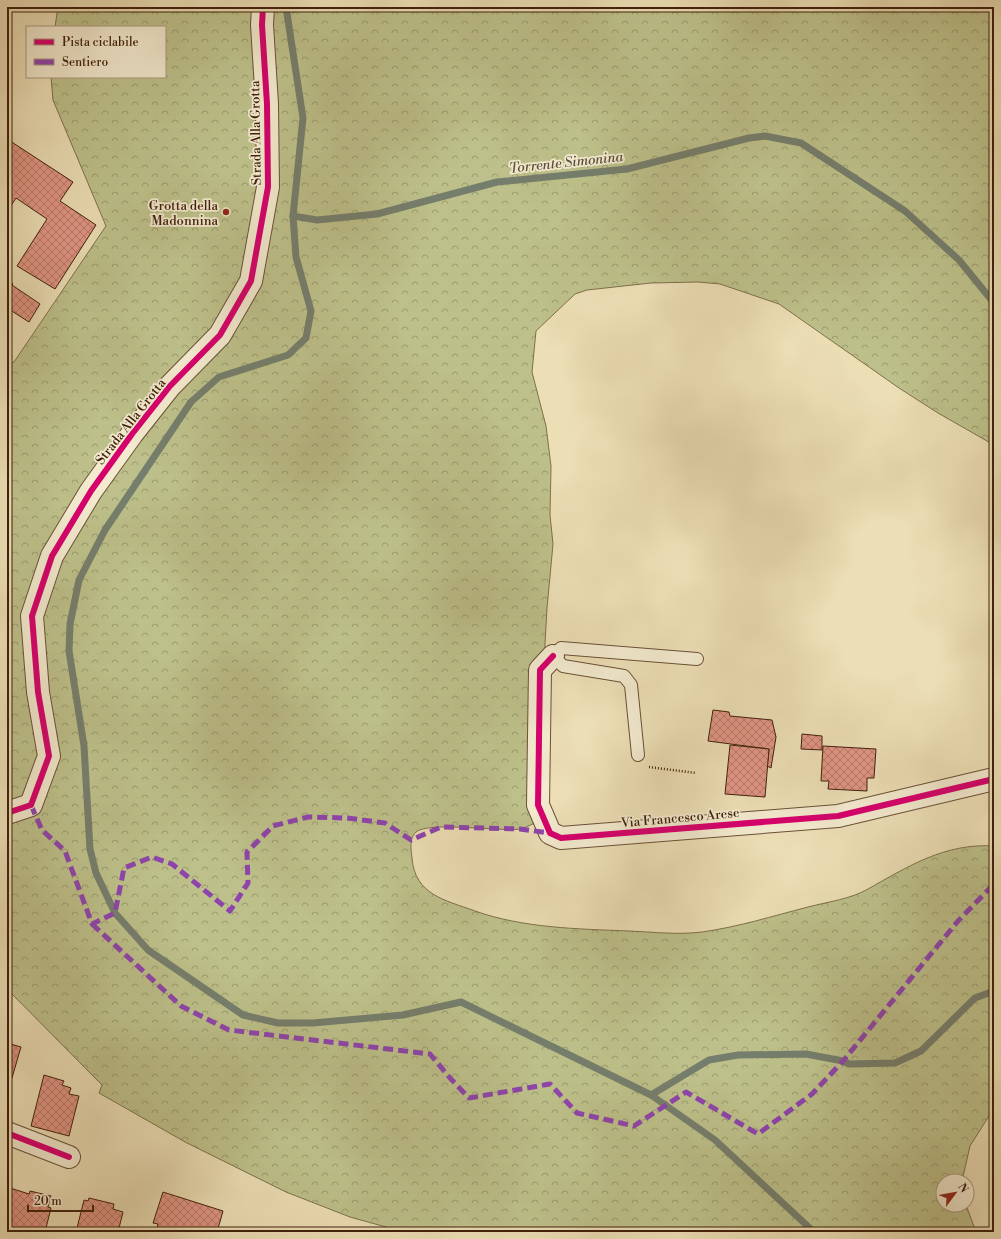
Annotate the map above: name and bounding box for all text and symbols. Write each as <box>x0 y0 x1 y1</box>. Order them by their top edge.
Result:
legend <box>26 26 166 78</box>
text: Pista ciclabile <box>62 35 139 50</box>
text: Sentiero <box>62 55 108 70</box>
street label: Strada Alla Grotta <box>247 80 265 186</box>
water label: Torrente Simonina <box>508 148 624 178</box>
place label: Grotta della Madonnina <box>149 198 218 229</box>
marker: Grotta della Madonnina <box>221 207 231 217</box>
street label: Strada Alla Grotta <box>92 375 170 468</box>
street label: Via Francesco Arese <box>619 805 740 831</box>
north arrow <box>935 1173 975 1213</box>
text: N <box>954 1181 971 1196</box>
scale bar <box>28 1187 93 1213</box>
text: 20 m <box>34 1194 62 1209</box>

